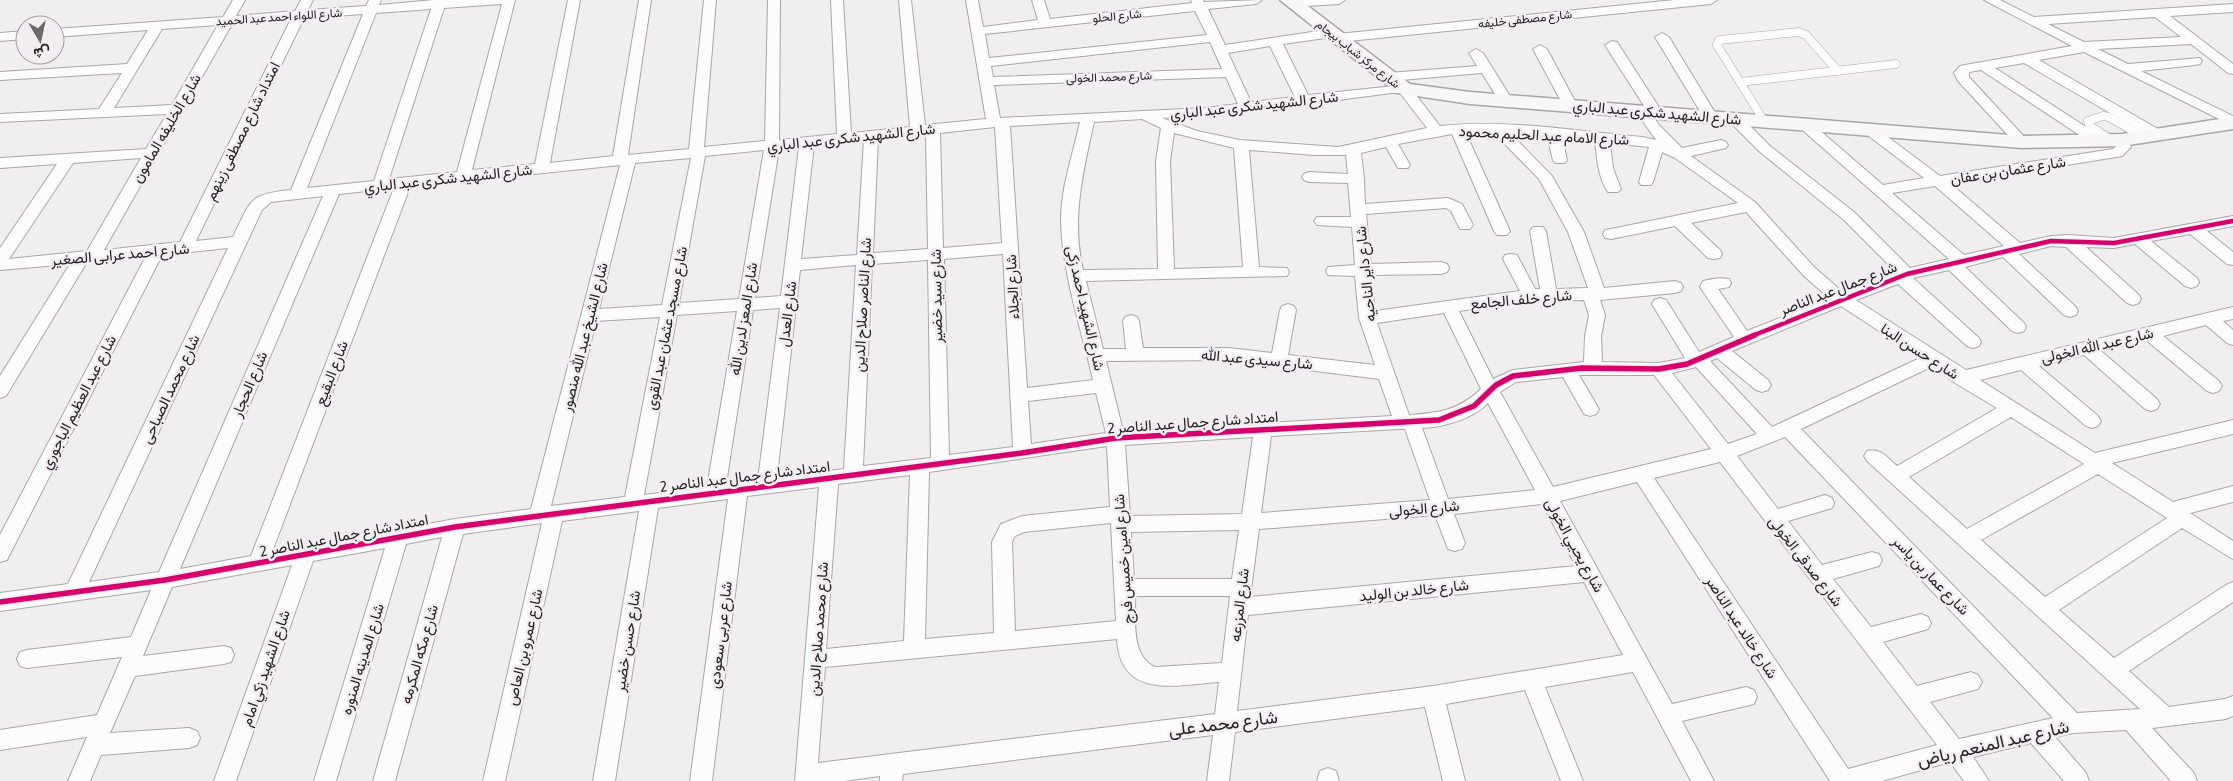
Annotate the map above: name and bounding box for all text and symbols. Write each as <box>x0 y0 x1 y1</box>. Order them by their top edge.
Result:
street label: شارع اللواء احمد عبد الحميد <box>215 6 343 30</box>
street label: شارع الحلو <box>1092 6 1142 28</box>
street label: شارع مصطفى خليفه <box>1477 7 1573 33</box>
north arrow <box>15 15 65 65</box>
street label: شارع مركز شباب بيجام <box>1312 17 1403 93</box>
text: ش <box>32 43 52 62</box>
street label: امتداد شارع مصطفى زينهم <box>201 59 286 204</box>
street label: شارع محمد الخولى <box>1066 68 1152 87</box>
street label: شارع الخليفه المامون <box>128 70 207 187</box>
street label: شارع الشهيد شكرى عبد الباري <box>1169 88 1340 127</box>
street label: شارع الشهيد شكرى عبد الباري <box>1572 96 1742 133</box>
street label: شارع الشهيد شكرى عبد الباري <box>766 120 937 159</box>
street label: شارع الامام عبد الحليم محمود <box>1458 122 1630 151</box>
street label: شارع عثمان بن عفان <box>1949 152 2068 190</box>
street label: شارع الشهيد شكرى عبد الباري <box>363 161 534 200</box>
street label: شارع داير الناحيه <box>1352 225 1381 323</box>
street label: شارع الناصر صلاح الدين <box>850 237 877 373</box>
street label: شارع احمد عرابى الصغير <box>49 239 190 272</box>
street label: شارع مسجد عثمان عبد القوى <box>642 244 693 412</box>
street label: شارع الشهيد احمد زكى <box>1060 244 1109 373</box>
street label: شارع سيد خضير <box>927 249 948 344</box>
street label: شارع الجلاء <box>1002 254 1025 320</box>
street label: شارع جمال عبد الناصر <box>1776 258 1900 321</box>
street label: شارع الشيخ عبد الله منصور <box>557 261 614 415</box>
street label: شارع المعز لدين الله <box>726 261 763 377</box>
street label: شارع العدل <box>775 280 802 348</box>
street label: شارع خلف الجامع <box>1469 286 1573 315</box>
street label: شارع حسن البنا <box>1876 319 1962 385</box>
street label: شارع عبد الله الخولى <box>2039 324 2156 369</box>
street label: شارع محمد الصباحى <box>137 331 206 448</box>
street label: شارع عبد العظيم الباجوري <box>37 332 124 474</box>
street label: شارع البقيع <box>311 338 354 409</box>
street label: شارع سيدى عبد الله <box>1200 346 1314 375</box>
street label: شارع الحجار <box>227 349 273 421</box>
street label: امتداد شارع جمال عبد الناصر 2 <box>1107 408 1279 439</box>
street label: امتداد شارع جمال عبد الناصر 2 <box>659 457 831 498</box>
street label: شارع امين خميس فرج <box>1110 493 1139 624</box>
street label: شارع يحيي الخولى <box>1538 495 1608 598</box>
street label: شارع الخولى <box>1388 496 1461 523</box>
street label: امتداد شارع جمال عبد الناصر 2 <box>258 510 430 563</box>
street label: شارع صدقى الخولى <box>1763 512 1847 612</box>
street label: شارع عمار بن ياسر <box>1886 531 1973 620</box>
street label: شارع محمد صلاح الدين <box>805 561 834 697</box>
street label: شارع المزرعه <box>1226 567 1255 643</box>
street label: شارع خالد عبد الناصر <box>1699 572 1782 683</box>
street label: شارع خالد بن الوليد <box>1358 576 1470 607</box>
street label: شارع عربى سعودى <box>705 580 738 690</box>
street label: شارع عمرو بن العاص <box>502 587 549 708</box>
street label: شارع حسن خضير <box>610 589 646 694</box>
street label: شارع المدينه المنوره <box>337 601 390 717</box>
street label: شارع مكه المكرمه <box>397 602 444 706</box>
street label: شارع الشهيد زكي امام <box>237 607 298 730</box>
street label: شارع محمد على <box>1167 706 1279 742</box>
street label: شارع عبد المنعم رياض <box>1915 715 2071 773</box>

